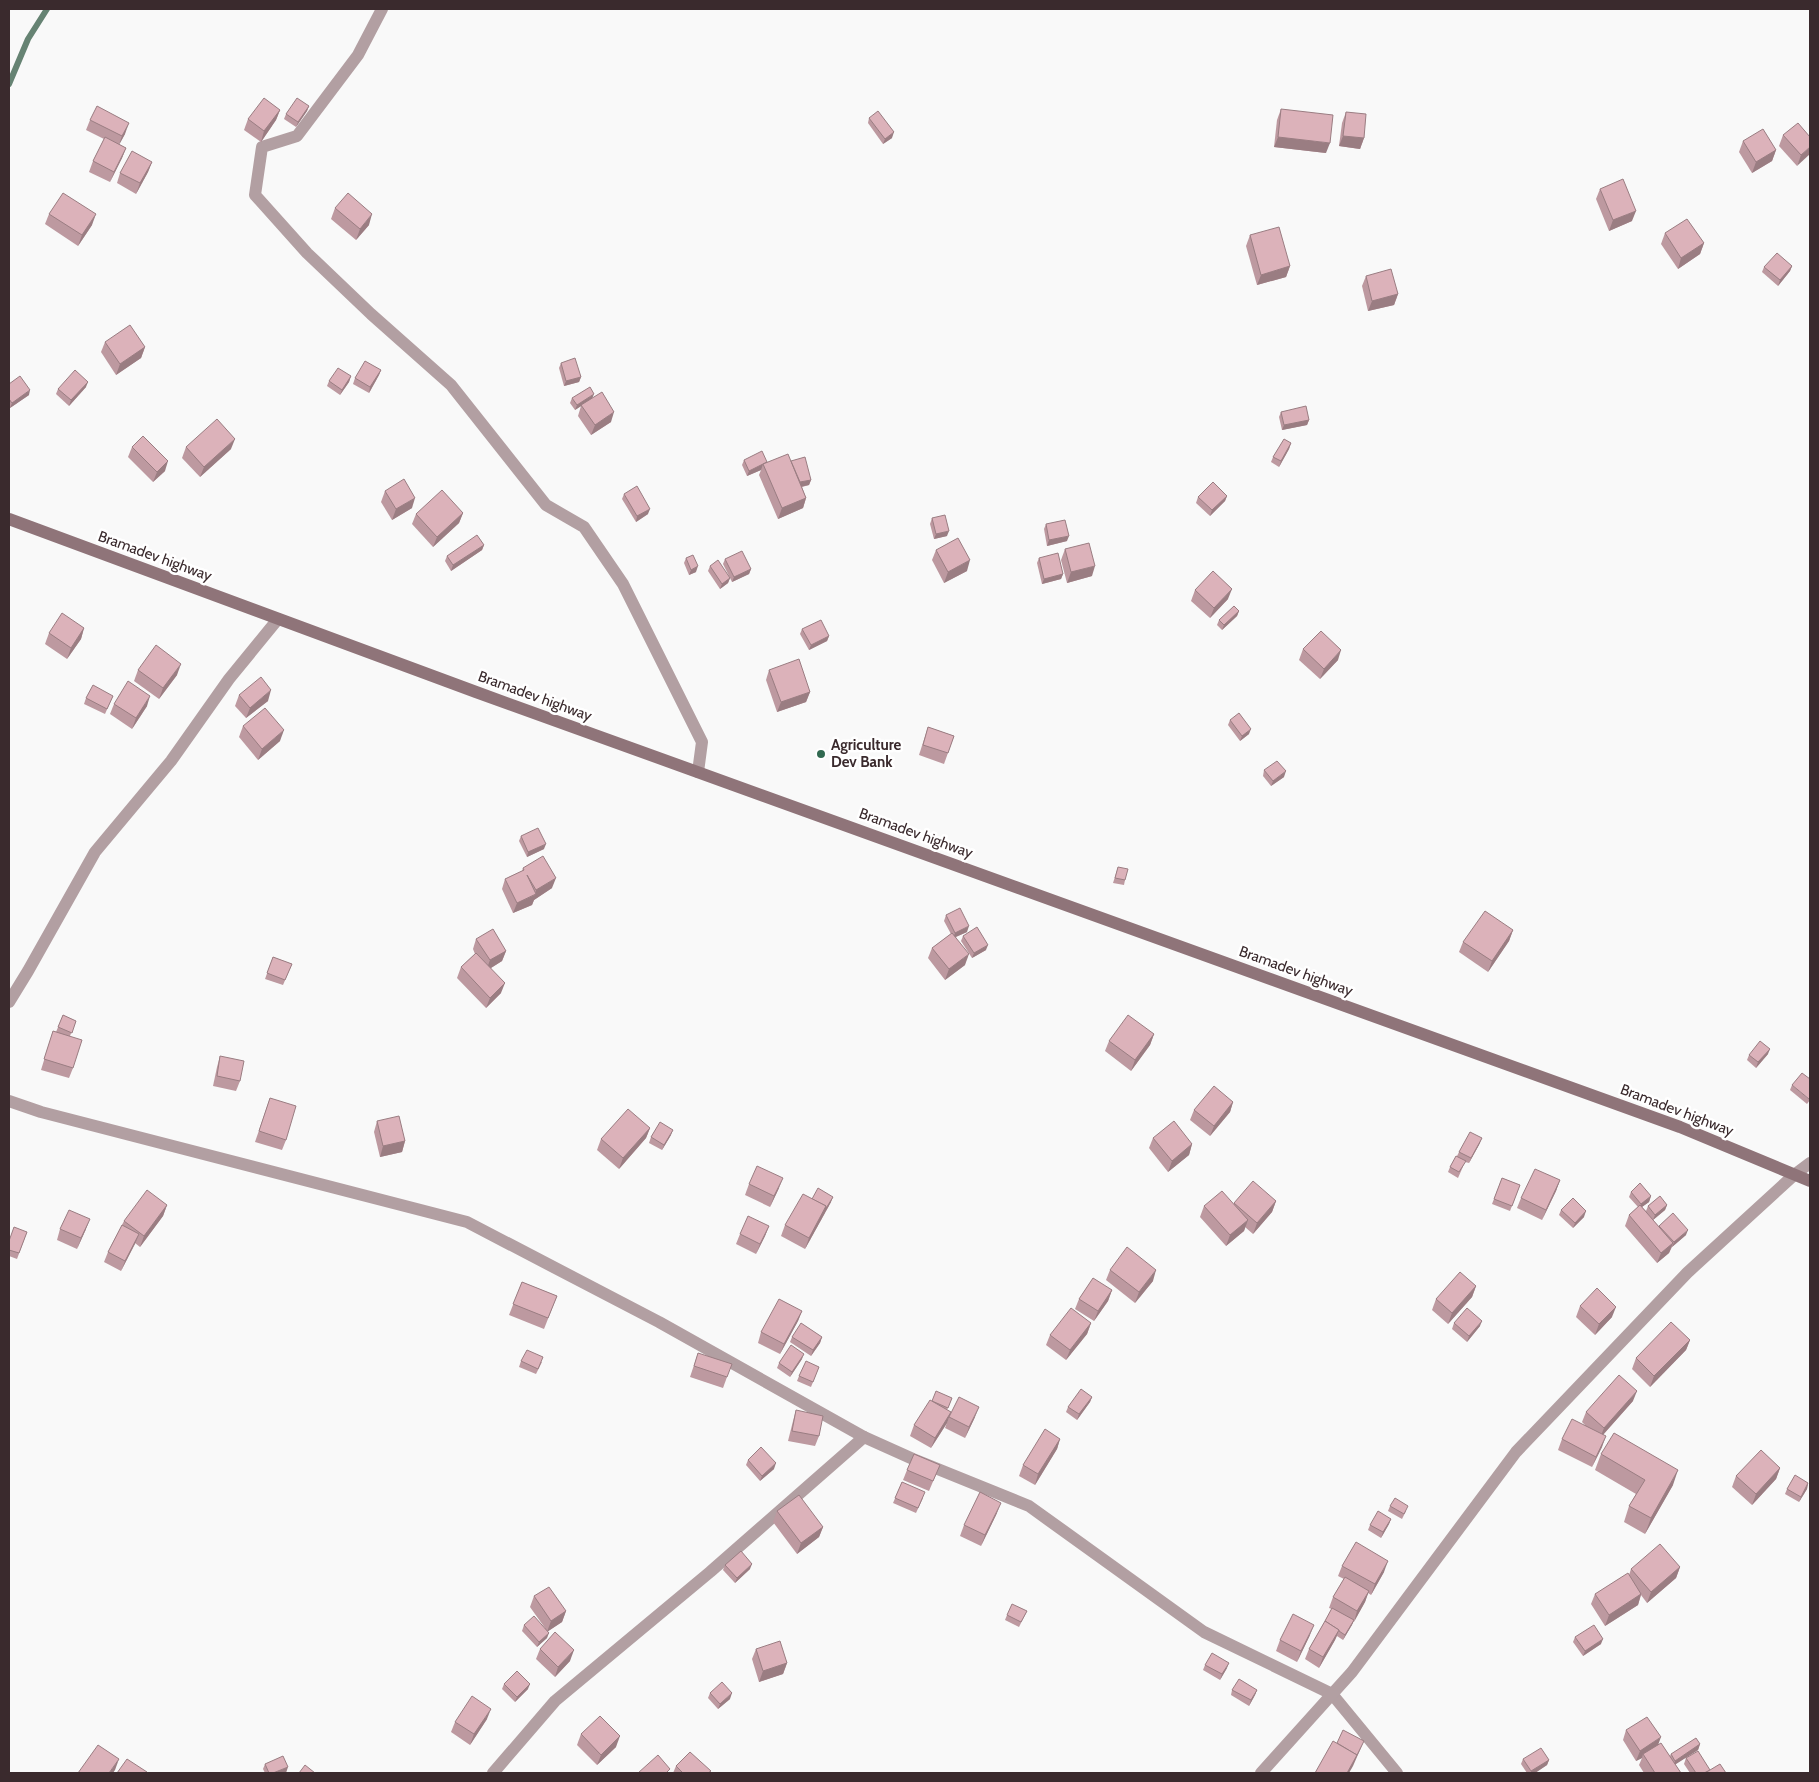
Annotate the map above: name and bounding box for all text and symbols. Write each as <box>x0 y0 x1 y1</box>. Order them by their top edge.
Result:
street label: Bramadev highway <box>96 527 215 585</box>
street label: Bramadev highway <box>476 667 595 725</box>
place label: Agriculture Dev Bank <box>831 736 902 771</box>
marker: Agriculture Dev Bank <box>815 748 827 760</box>
street label: Bramadev highway <box>857 804 976 862</box>
street label: Bramadev highway <box>1237 942 1356 1000</box>
street label: Bramadev highway <box>1618 1080 1737 1140</box>

